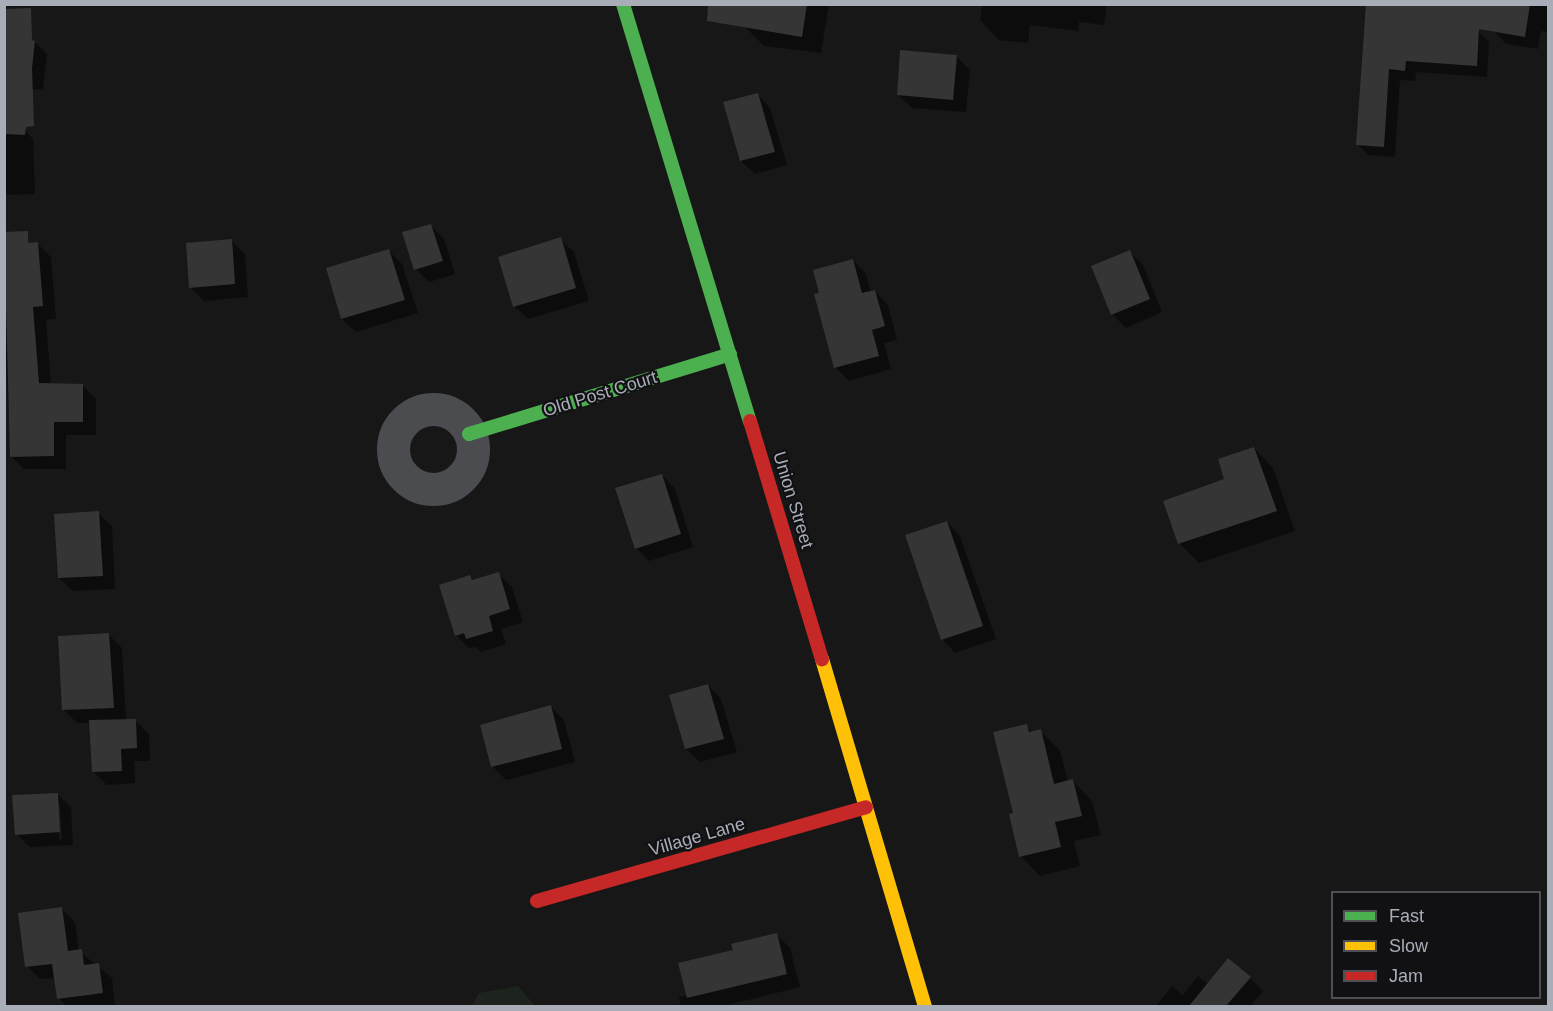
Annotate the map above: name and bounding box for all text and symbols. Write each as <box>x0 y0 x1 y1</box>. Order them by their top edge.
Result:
street label: Old Post Court <box>540 366 660 422</box>
street label: Union Street <box>768 449 818 551</box>
street label: Village Lane <box>647 813 747 861</box>
legend <box>1331 891 1541 999</box>
text: Fast <box>1389 906 1424 926</box>
text: Slow <box>1389 936 1428 956</box>
text: Jam <box>1389 966 1423 986</box>

